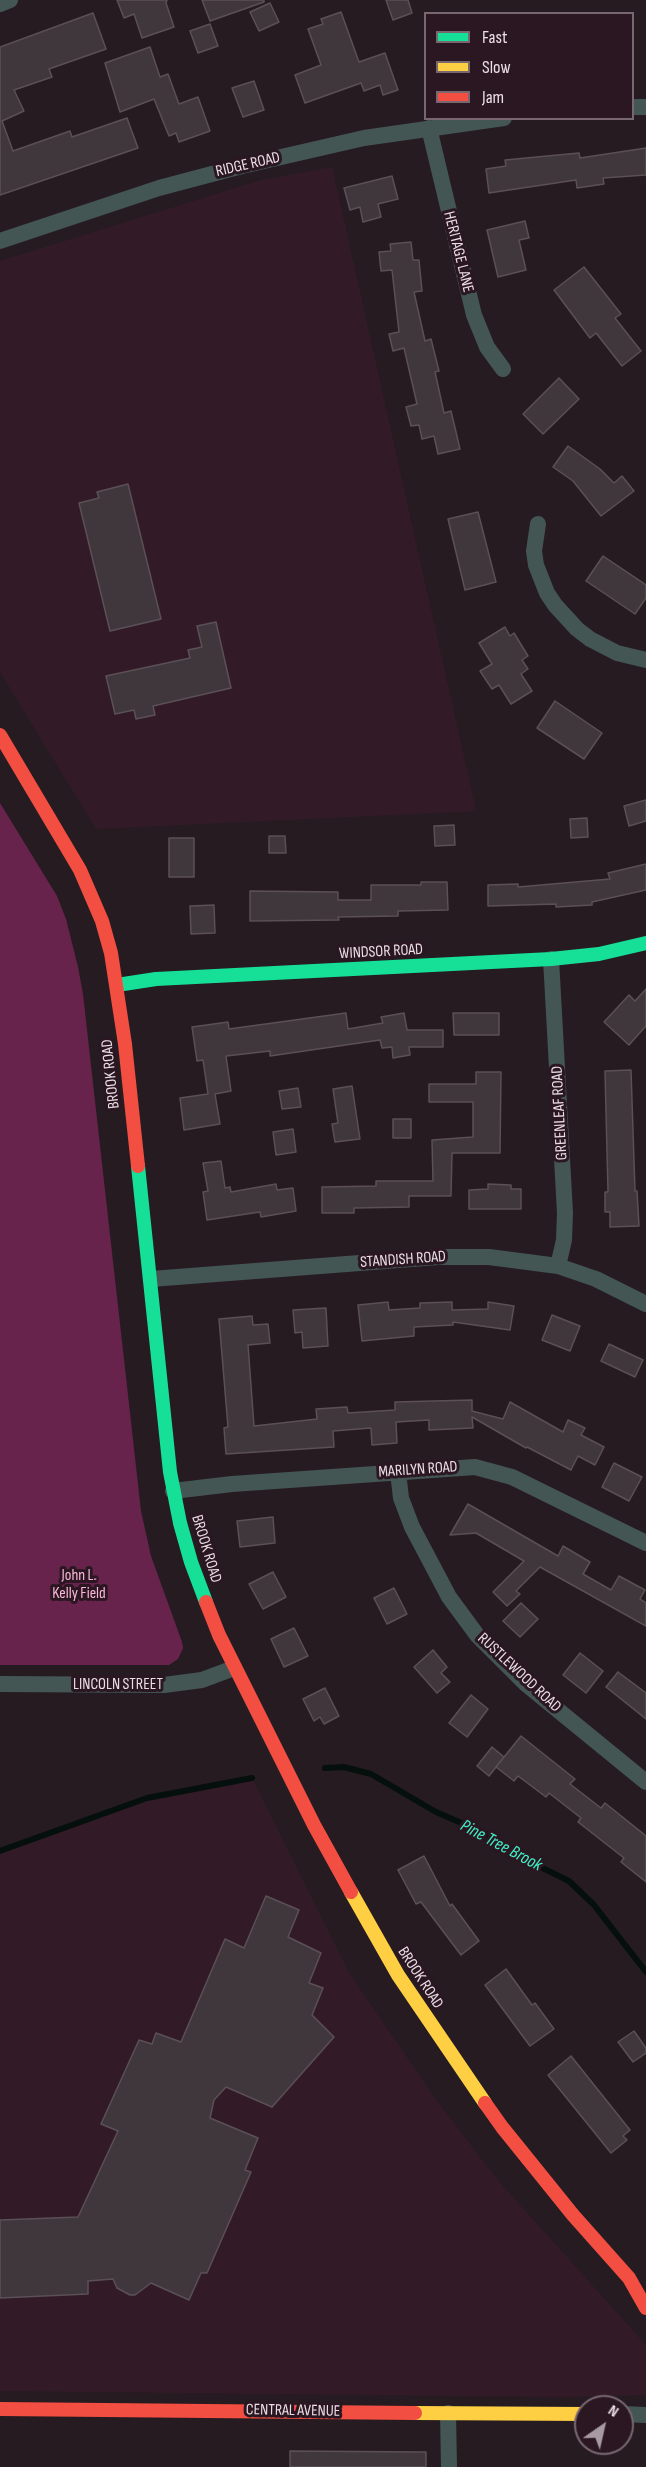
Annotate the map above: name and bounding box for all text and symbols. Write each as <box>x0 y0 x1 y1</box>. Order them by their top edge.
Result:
legend <box>424 12 634 120</box>
text: Fast <box>482 27 507 48</box>
text: Slow <box>482 57 511 78</box>
text: Jam <box>482 87 504 108</box>
street label: RIDGE ROAD <box>214 148 282 182</box>
street label: HERITAGE LANE <box>439 210 477 294</box>
street label: WINDSOR ROAD <box>339 940 423 964</box>
street label: BROOK ROAD <box>98 1038 124 1110</box>
street label: GREENLEAF ROAD <box>548 1065 572 1161</box>
street label: STANDISH ROAD <box>359 1247 447 1273</box>
street label: MARILYN ROAD <box>378 1458 458 1482</box>
street label: BROOK ROAD <box>187 1513 225 1585</box>
park label: John L. Kelly Field <box>52 1566 106 1604</box>
street label: RUSTLEWOOD ROAD <box>473 1629 565 1717</box>
street label: LINCOLN STREET <box>73 1675 163 1695</box>
water label: Pine Tree Brook <box>456 1815 546 1877</box>
street label: BROOK ROAD <box>393 1943 447 2013</box>
north arrow <box>574 2395 634 2455</box>
street label: CENTRAL AVENUE <box>246 2401 340 2421</box>
text: N <box>604 2401 622 2422</box>

